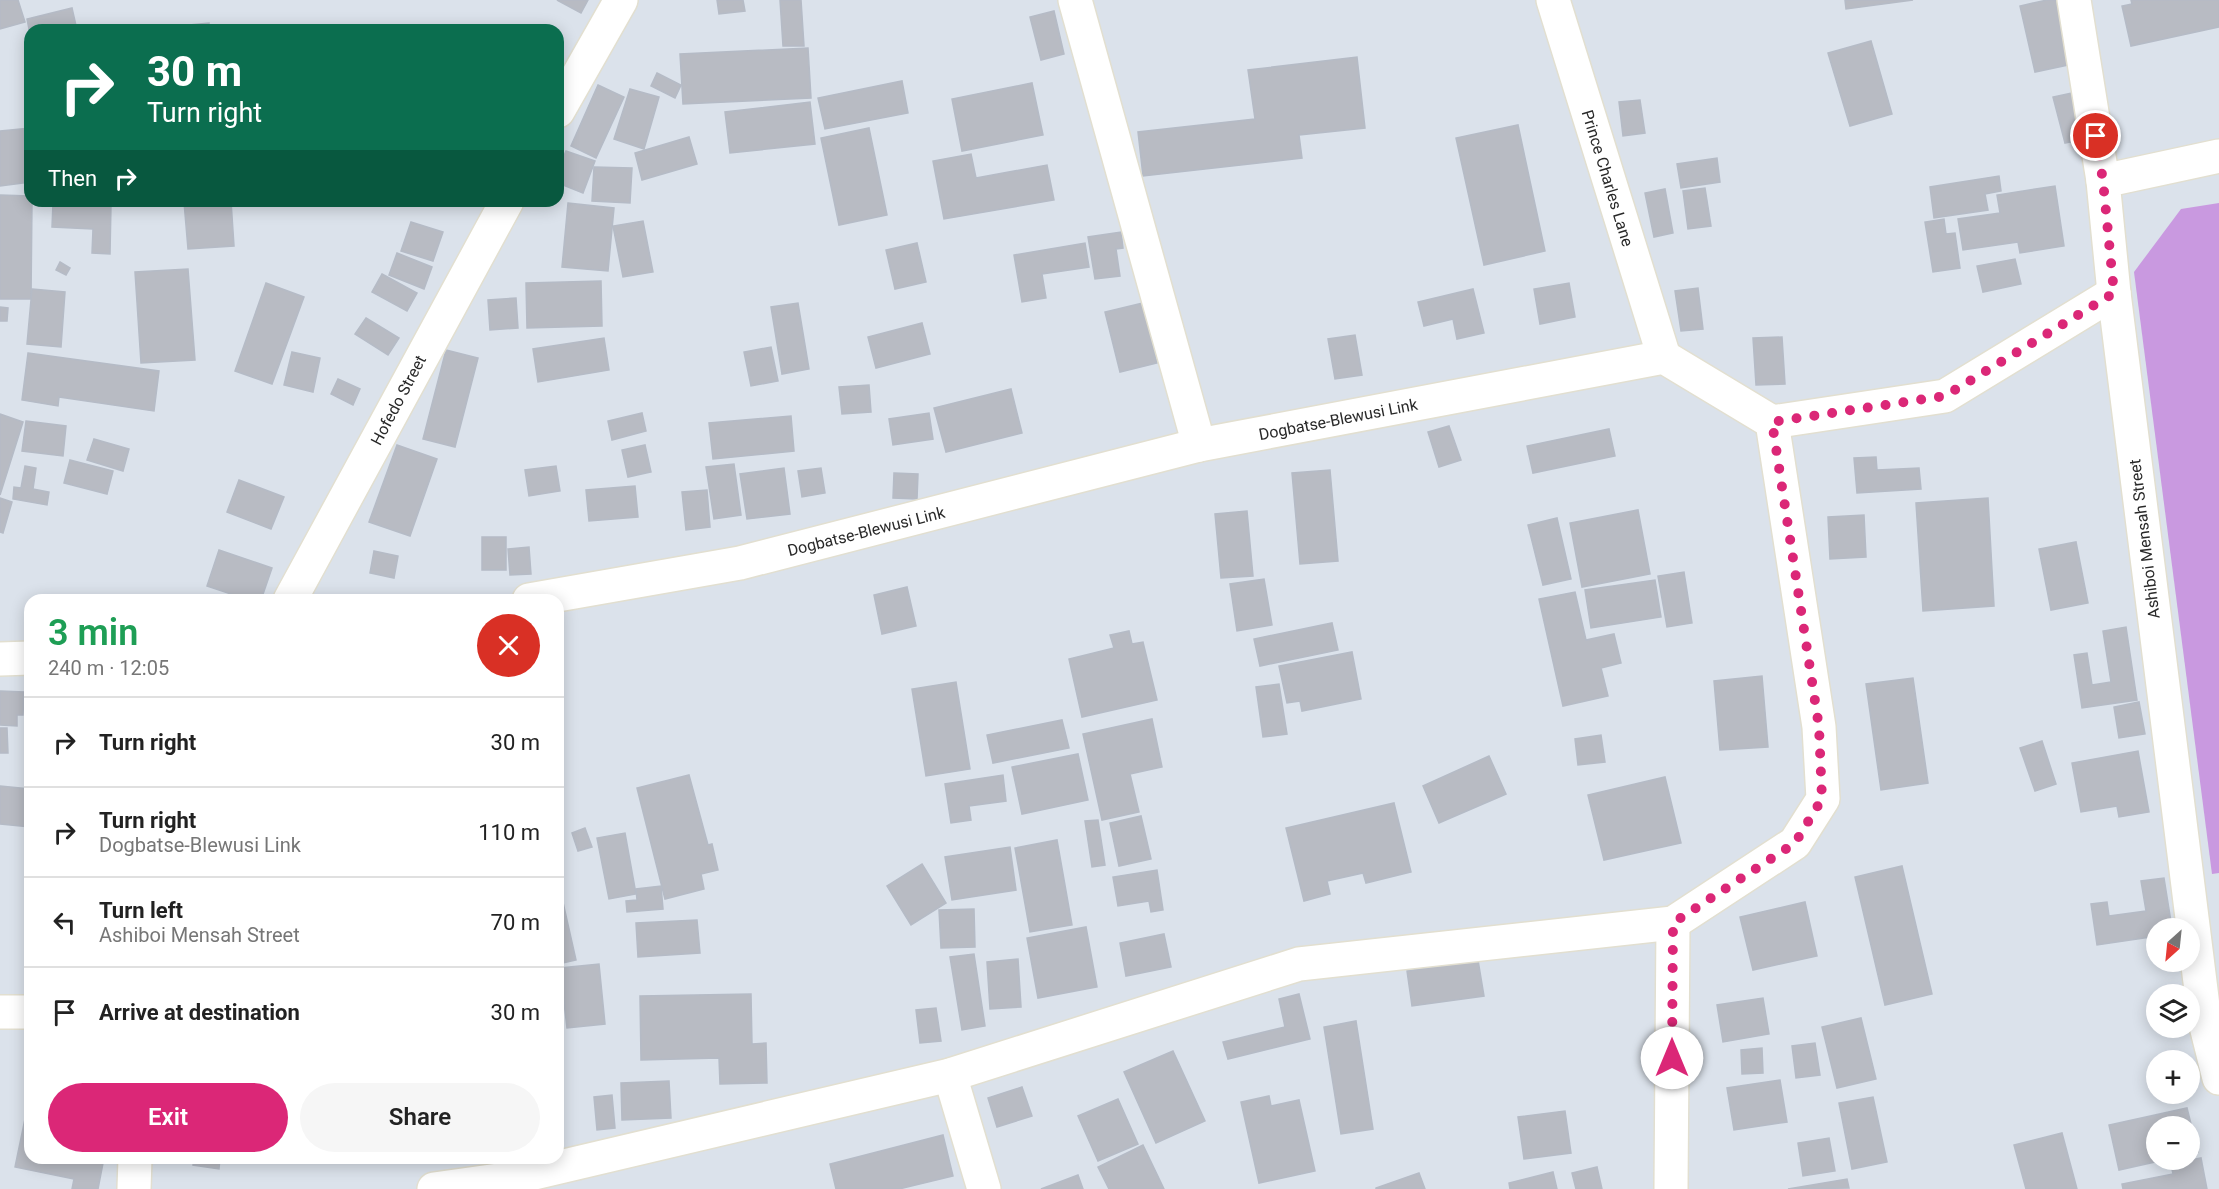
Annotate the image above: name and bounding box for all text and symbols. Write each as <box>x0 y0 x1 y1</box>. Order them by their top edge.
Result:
text: 30 m <box>147 47 242 96</box>
icon: right <box>48 48 126 126</box>
text: Turn right <box>147 97 262 129</box>
street label: Prince Charles Lane <box>1578 108 1637 249</box>
pin <box>2070 110 2121 161</box>
icon: arrive <box>2079 119 2112 152</box>
icon: right <box>109 162 142 195</box>
text: Then <box>48 166 97 191</box>
street label: Hofedo Street <box>367 352 430 448</box>
street label: Dogbatse-Blewusi Link <box>1257 395 1420 444</box>
street label: Ashiboi Mensah Street <box>2125 458 2164 620</box>
street label: Dogbatse-Blewusi Link <box>785 503 948 560</box>
text: 3 min <box>48 612 138 654</box>
button: close <box>477 614 540 677</box>
text: 240 m · 12:05 <box>48 656 169 680</box>
icon: right <box>48 726 81 759</box>
text: Turn right <box>99 730 196 755</box>
text: 30 m <box>491 730 540 755</box>
text: Turn right <box>99 808 196 833</box>
icon: right <box>48 816 81 849</box>
text: 110 m <box>478 820 540 845</box>
text: Dogbatse-Blewusi Link <box>99 833 301 857</box>
text: Turn left <box>99 898 183 923</box>
icon: left <box>48 906 81 939</box>
text: 70 m <box>491 910 540 935</box>
north arrow <box>2146 918 2200 972</box>
map controls <box>2146 918 2200 1170</box>
text: Ashiboi Mensah Street <box>99 923 300 947</box>
button: layers <box>2146 984 2200 1038</box>
icon: arrive <box>48 996 81 1029</box>
text: Arrive at destination <box>99 1000 300 1025</box>
text: 30 m <box>491 1000 540 1025</box>
position arrow <box>1640 1026 1704 1090</box>
button: + <box>2146 1050 2200 1104</box>
button: Exit <box>48 1083 288 1152</box>
button: Share <box>300 1083 540 1152</box>
button: − <box>2146 1116 2200 1170</box>

